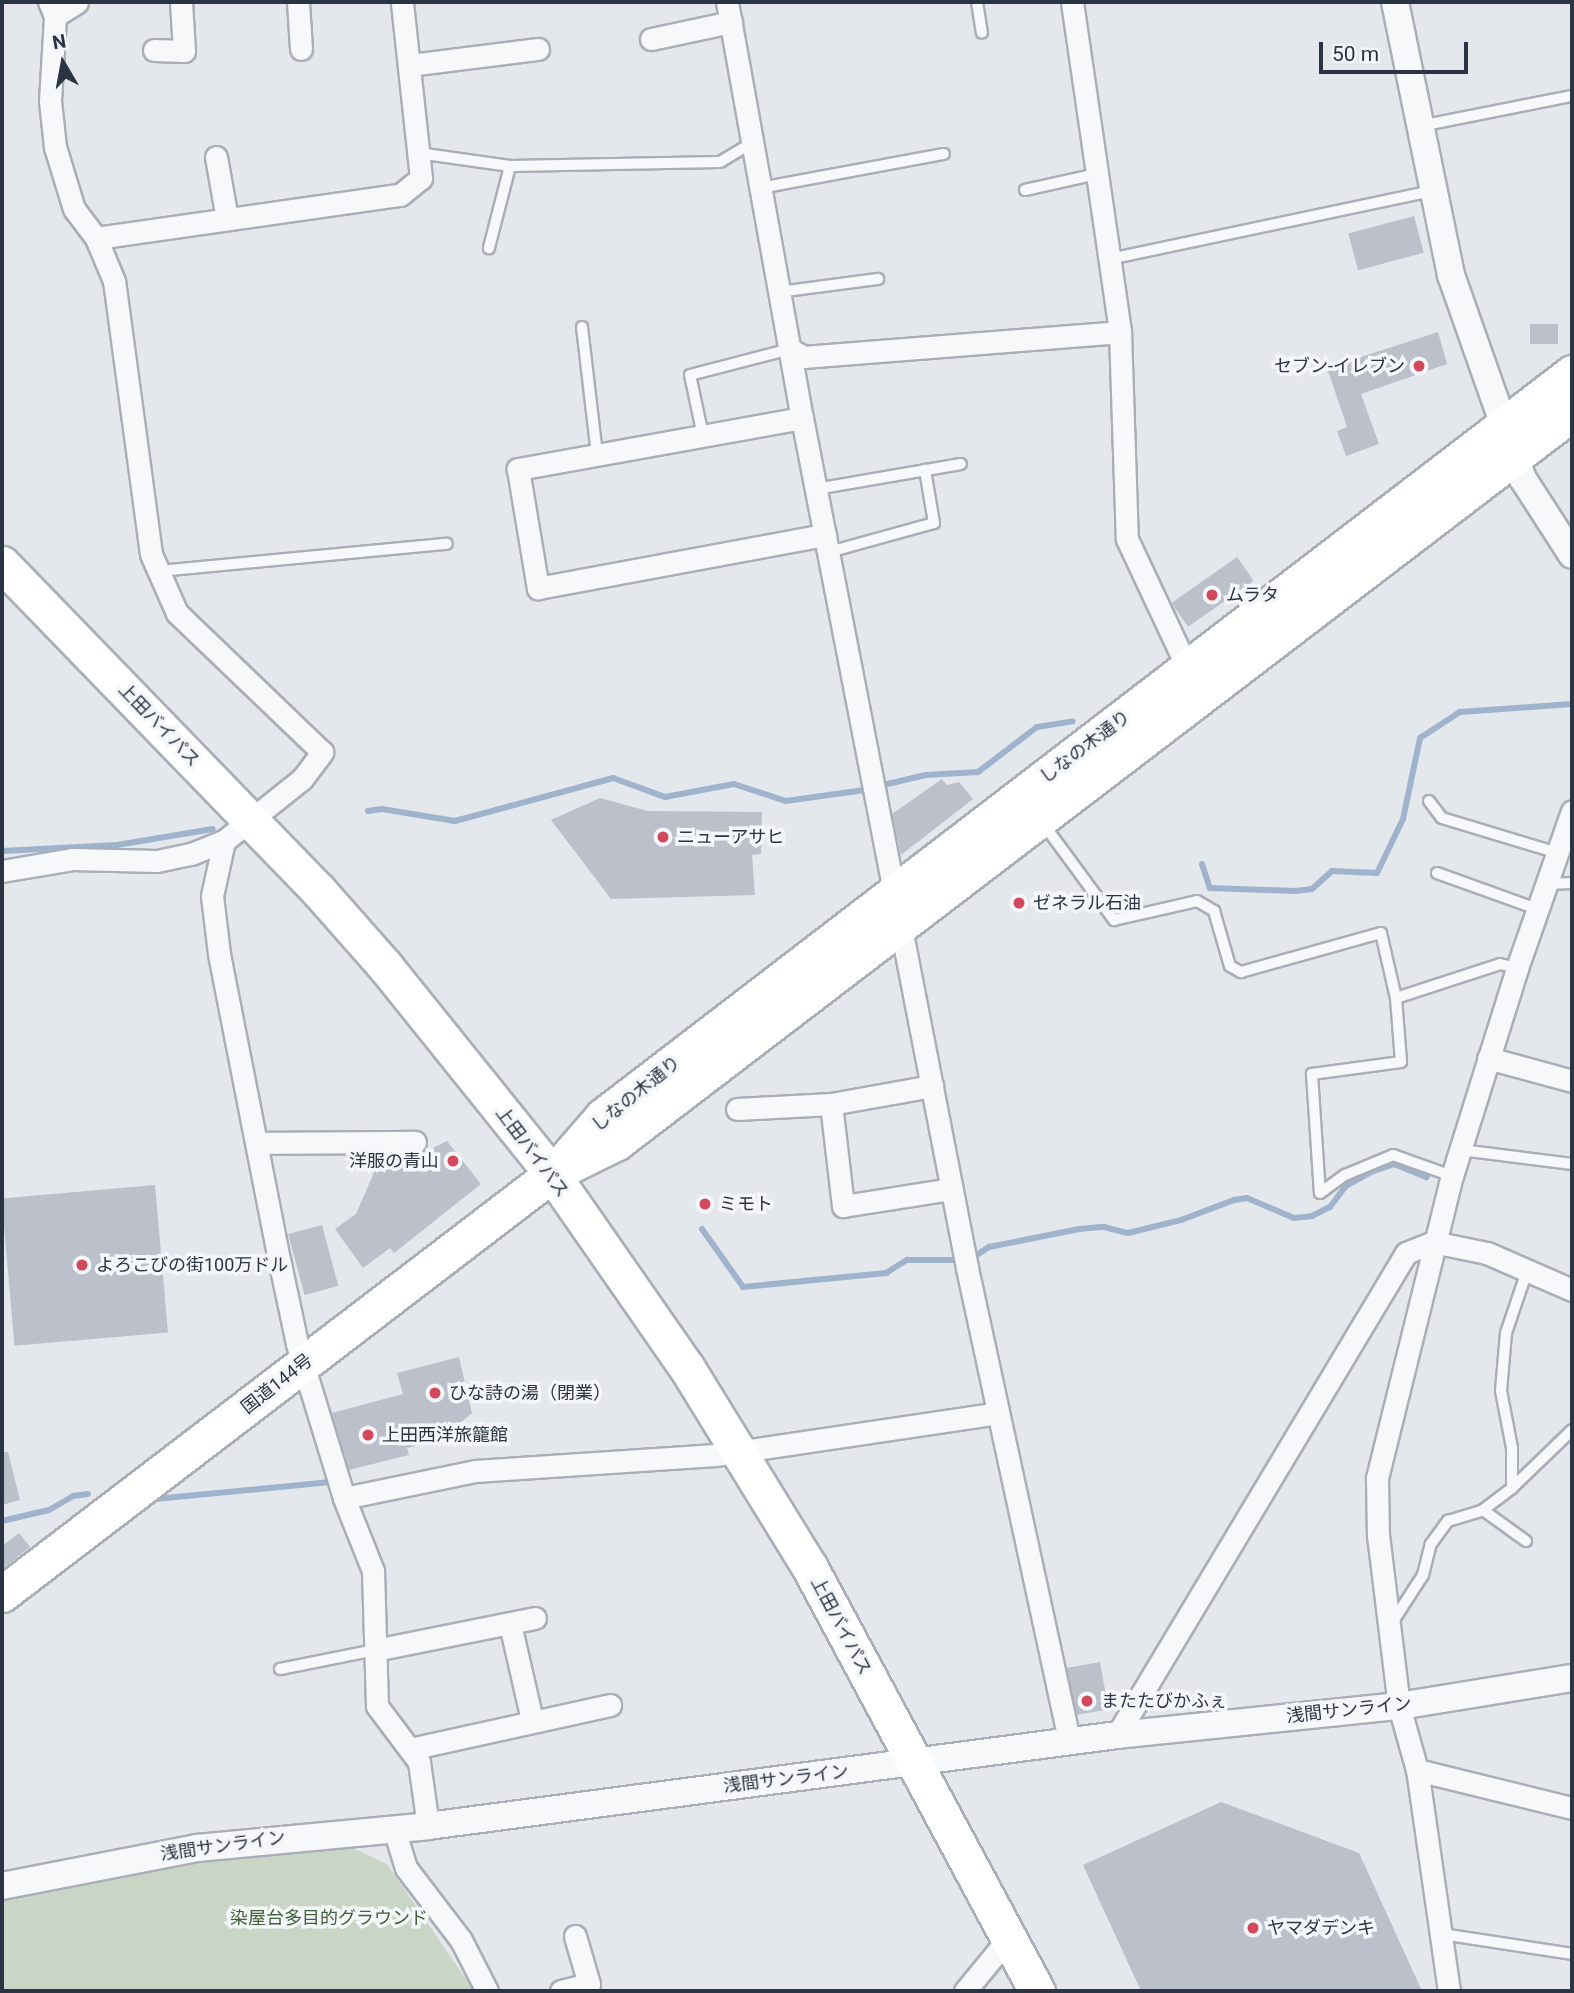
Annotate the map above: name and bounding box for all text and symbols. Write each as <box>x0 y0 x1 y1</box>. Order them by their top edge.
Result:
north arrow <box>28 28 98 98</box>
scale bar <box>1322 28 1471 72</box>
text: N <box>51 29 68 54</box>
text: 50 m <box>1332 42 1379 66</box>
place label: セブン-イレブン <box>1274 355 1405 377</box>
marker: セブン-イレブン <box>1411 358 1427 374</box>
place label: ムラタ <box>1226 584 1280 606</box>
marker: ムラタ <box>1204 587 1220 603</box>
street label: 上田バイパス <box>114 679 204 771</box>
street label: しなの木通り <box>1035 706 1135 788</box>
place label: ニューアサヒ <box>677 826 785 848</box>
marker: ニューアサヒ <box>655 829 671 845</box>
place label: ゼネラル石油 <box>1033 892 1141 914</box>
marker: ゼネラル石油 <box>1011 895 1027 911</box>
street label: しなの木通り <box>587 1052 685 1136</box>
street label: 上田バイパス <box>491 1102 573 1202</box>
place label: 洋服の青山 <box>349 1150 439 1172</box>
marker: 洋服の青山 <box>445 1153 461 1169</box>
place label: ミモト <box>719 1193 773 1215</box>
marker: ミモト <box>697 1196 713 1212</box>
place label: よろこびの街100万ドル <box>96 1254 288 1276</box>
marker: よろこびの街100万ドル <box>74 1257 90 1273</box>
street label: 国道144号 <box>237 1350 317 1418</box>
place label: ひな詩の湯（閉業） <box>449 1382 611 1404</box>
marker: ひな詩の湯（閉業） <box>427 1385 443 1401</box>
place label: 上田西洋旅籠館 <box>382 1424 508 1446</box>
marker: 上田西洋旅籠館 <box>360 1427 376 1443</box>
street label: 上田バイパス <box>806 1573 876 1679</box>
place label: またたびかふぇ <box>1101 1690 1227 1712</box>
marker: またたびかふぇ <box>1079 1693 1095 1709</box>
street label: 浅間サンライン <box>1285 1693 1413 1727</box>
street label: 浅間サンライン <box>722 1761 850 1797</box>
street label: 浅間サンライン <box>159 1827 287 1865</box>
park label: 染屋台多目的グラウンド <box>230 1907 428 1929</box>
place label: ヤマダデンキ <box>1267 1917 1375 1939</box>
marker: ヤマダデンキ <box>1245 1920 1261 1936</box>

